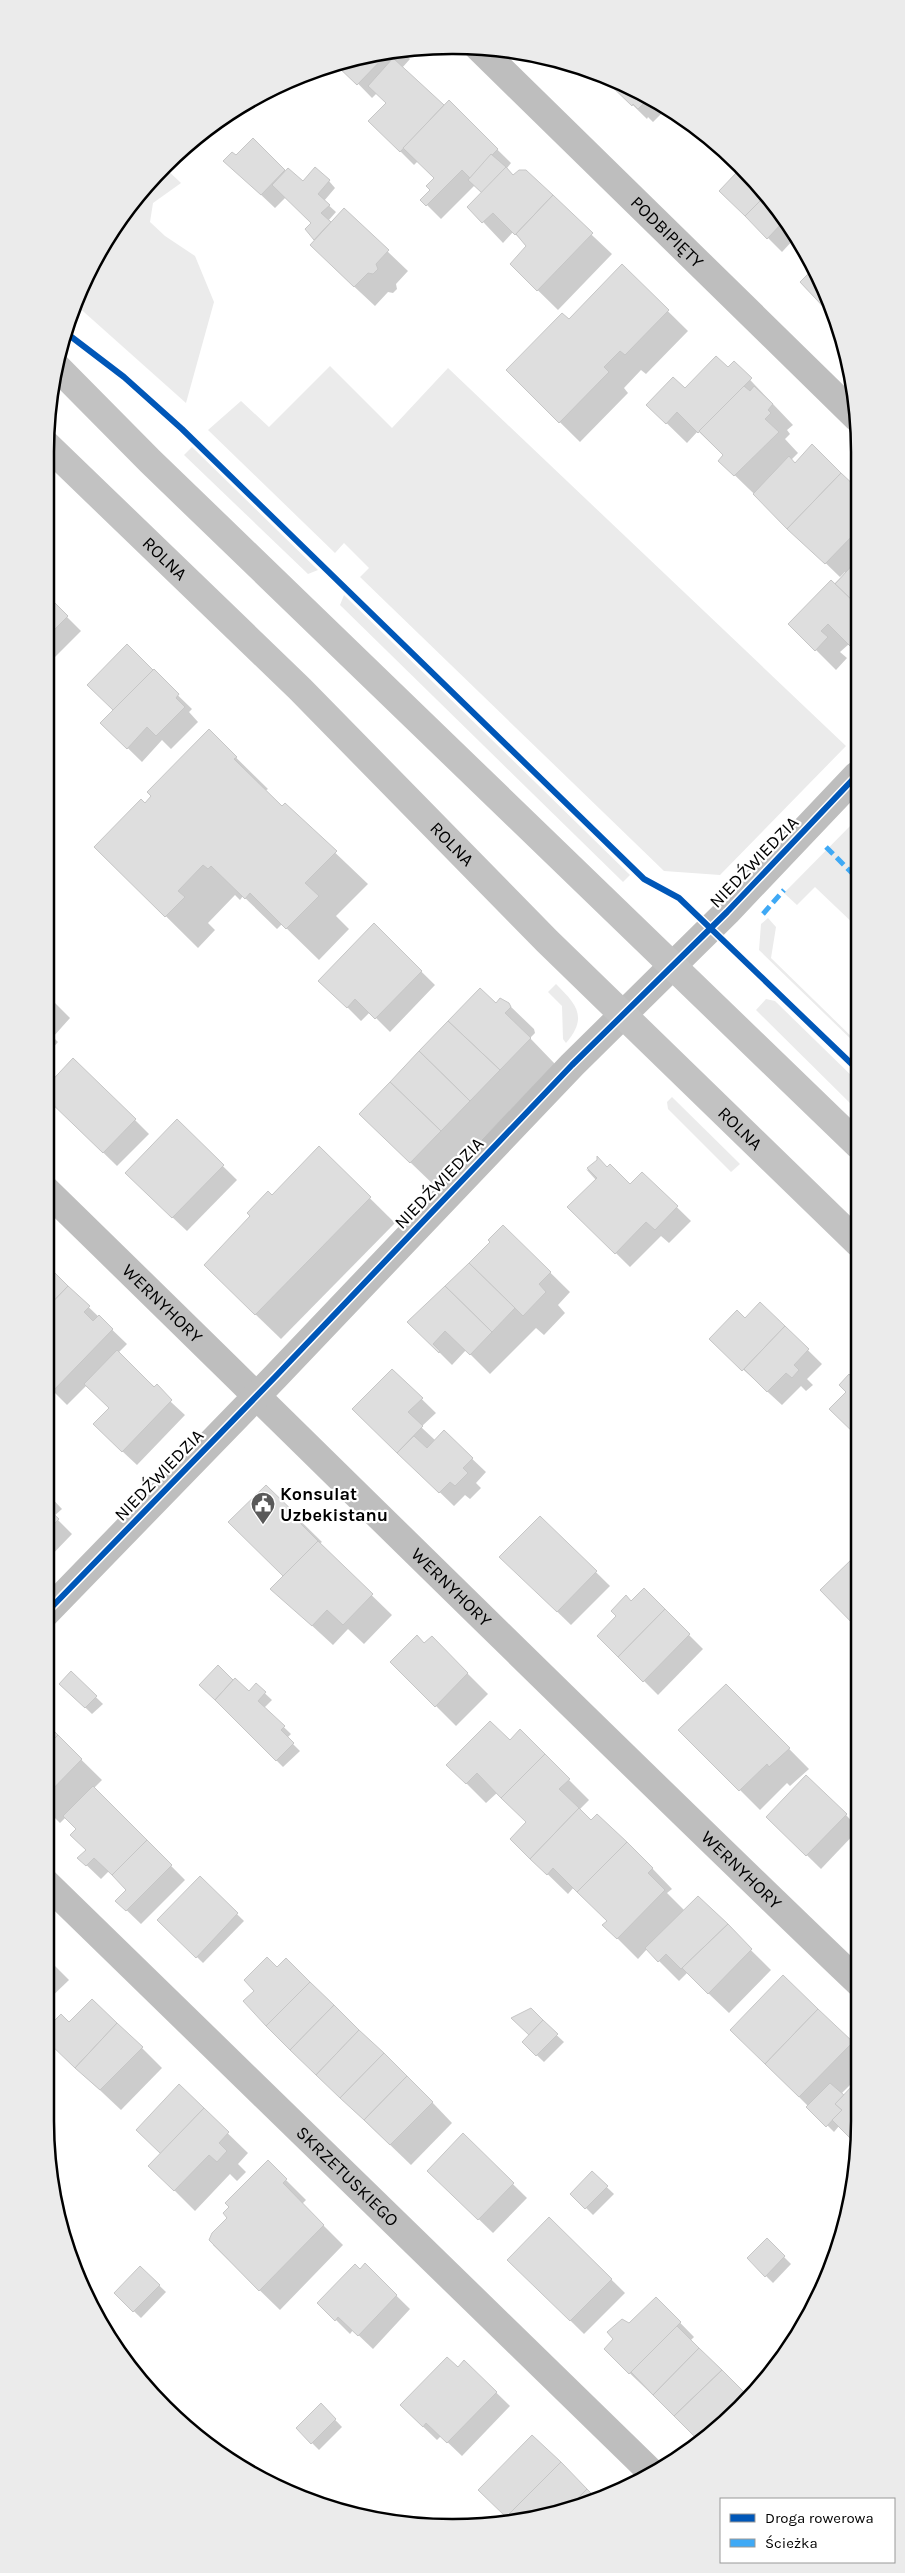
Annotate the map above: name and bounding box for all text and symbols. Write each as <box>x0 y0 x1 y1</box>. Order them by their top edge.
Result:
street label: PODBIPIĘTY <box>626 191 708 273</box>
street label: ROLNA <box>138 532 192 585</box>
street label: NIEDŹWIEDZIA <box>704 811 803 912</box>
street label: ROLNA <box>425 817 479 871</box>
street label: ROLNA <box>713 1102 767 1155</box>
street label: NIEDŹWIEDZIA <box>389 1132 488 1233</box>
street label: WERNYHORY <box>118 1259 207 1348</box>
street label: NIEDŹWIEDZIA <box>109 1424 208 1525</box>
place label: Konsulat Uzbekistanu <box>280 1483 388 1526</box>
public building icon: Konsulat Uzbekistanu <box>250 1491 276 1525</box>
street label: WERNYHORY <box>407 1543 496 1632</box>
street label: WERNYHORY <box>696 1826 787 1914</box>
street label: SKRZETUSKIEGO <box>291 2122 403 2231</box>
legend <box>720 2498 895 2563</box>
text: Droga rowerowa <box>765 2509 874 2527</box>
text: Ścieżka <box>765 2534 818 2552</box>

